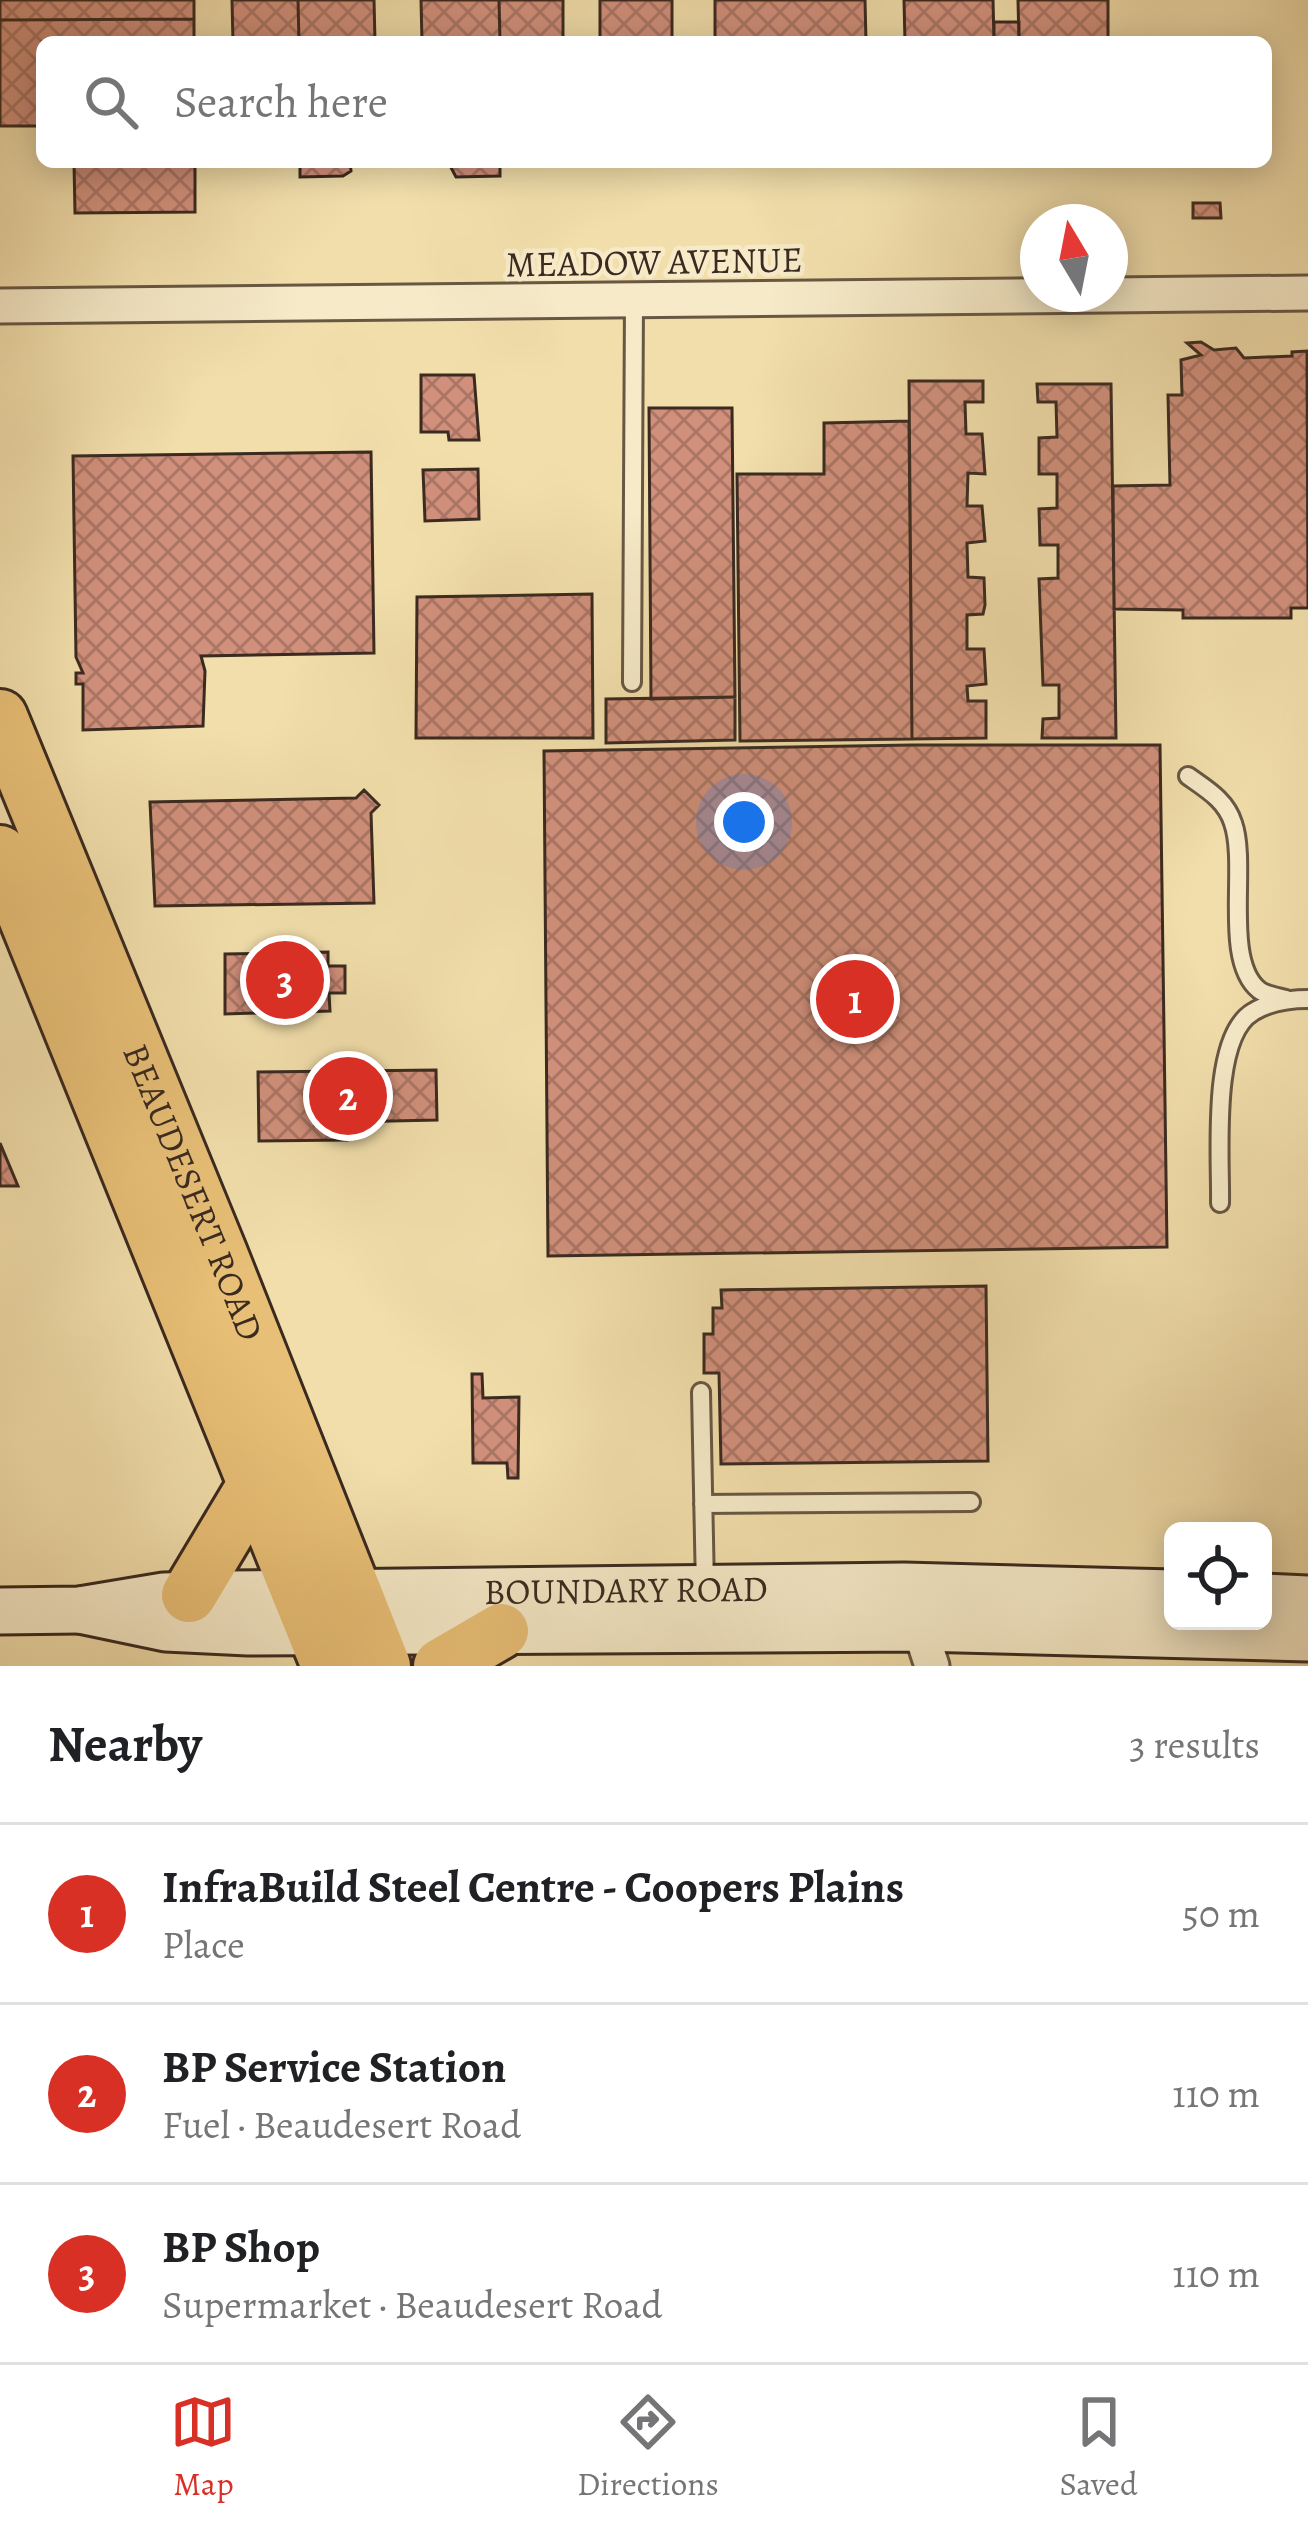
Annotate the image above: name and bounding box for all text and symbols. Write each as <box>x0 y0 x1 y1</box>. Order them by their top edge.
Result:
search box <box>36 36 1272 168</box>
icon: search <box>78 69 144 135</box>
text: Search here <box>174 71 388 133</box>
north arrow <box>1020 204 1128 312</box>
street label: MEADOW AVENUE <box>505 234 803 289</box>
your location <box>714 792 774 852</box>
pin: 3 <box>246 935 324 1025</box>
pin: 1 <box>816 954 894 1044</box>
street label: BEAUDESERT ROAD <box>111 1036 276 1348</box>
pin: 2 <box>309 1051 387 1141</box>
map controls <box>1164 1522 1272 1630</box>
button: locate <box>1164 1522 1272 1630</box>
street label: BOUNDARY ROAD <box>484 1564 768 1616</box>
text: Nearby <box>48 1709 202 1779</box>
text: 3 results <box>1129 1718 1260 1771</box>
text: InfraBuild Steel Centre - Coopers Plains <box>162 1856 904 1918</box>
text: 1 <box>80 1887 94 1940</box>
text: 50 m <box>1182 1887 1260 1940</box>
text: Place <box>162 1918 245 1971</box>
text: BP Service Station <box>162 2036 506 2098</box>
text: 2 <box>78 2067 96 2120</box>
text: 110 m <box>1172 2067 1260 2120</box>
text: Fuel · Beaudesert Road <box>162 2098 521 2151</box>
text: BP Shop <box>162 2216 320 2278</box>
text: 3 <box>79 2247 95 2300</box>
text: 110 m <box>1172 2247 1260 2300</box>
text: Supermarket · Beaudesert Road <box>162 2278 662 2331</box>
tab: Map <box>170 2389 236 2506</box>
tab: Directions <box>577 2389 719 2506</box>
tab: Saved <box>1059 2389 1138 2506</box>

